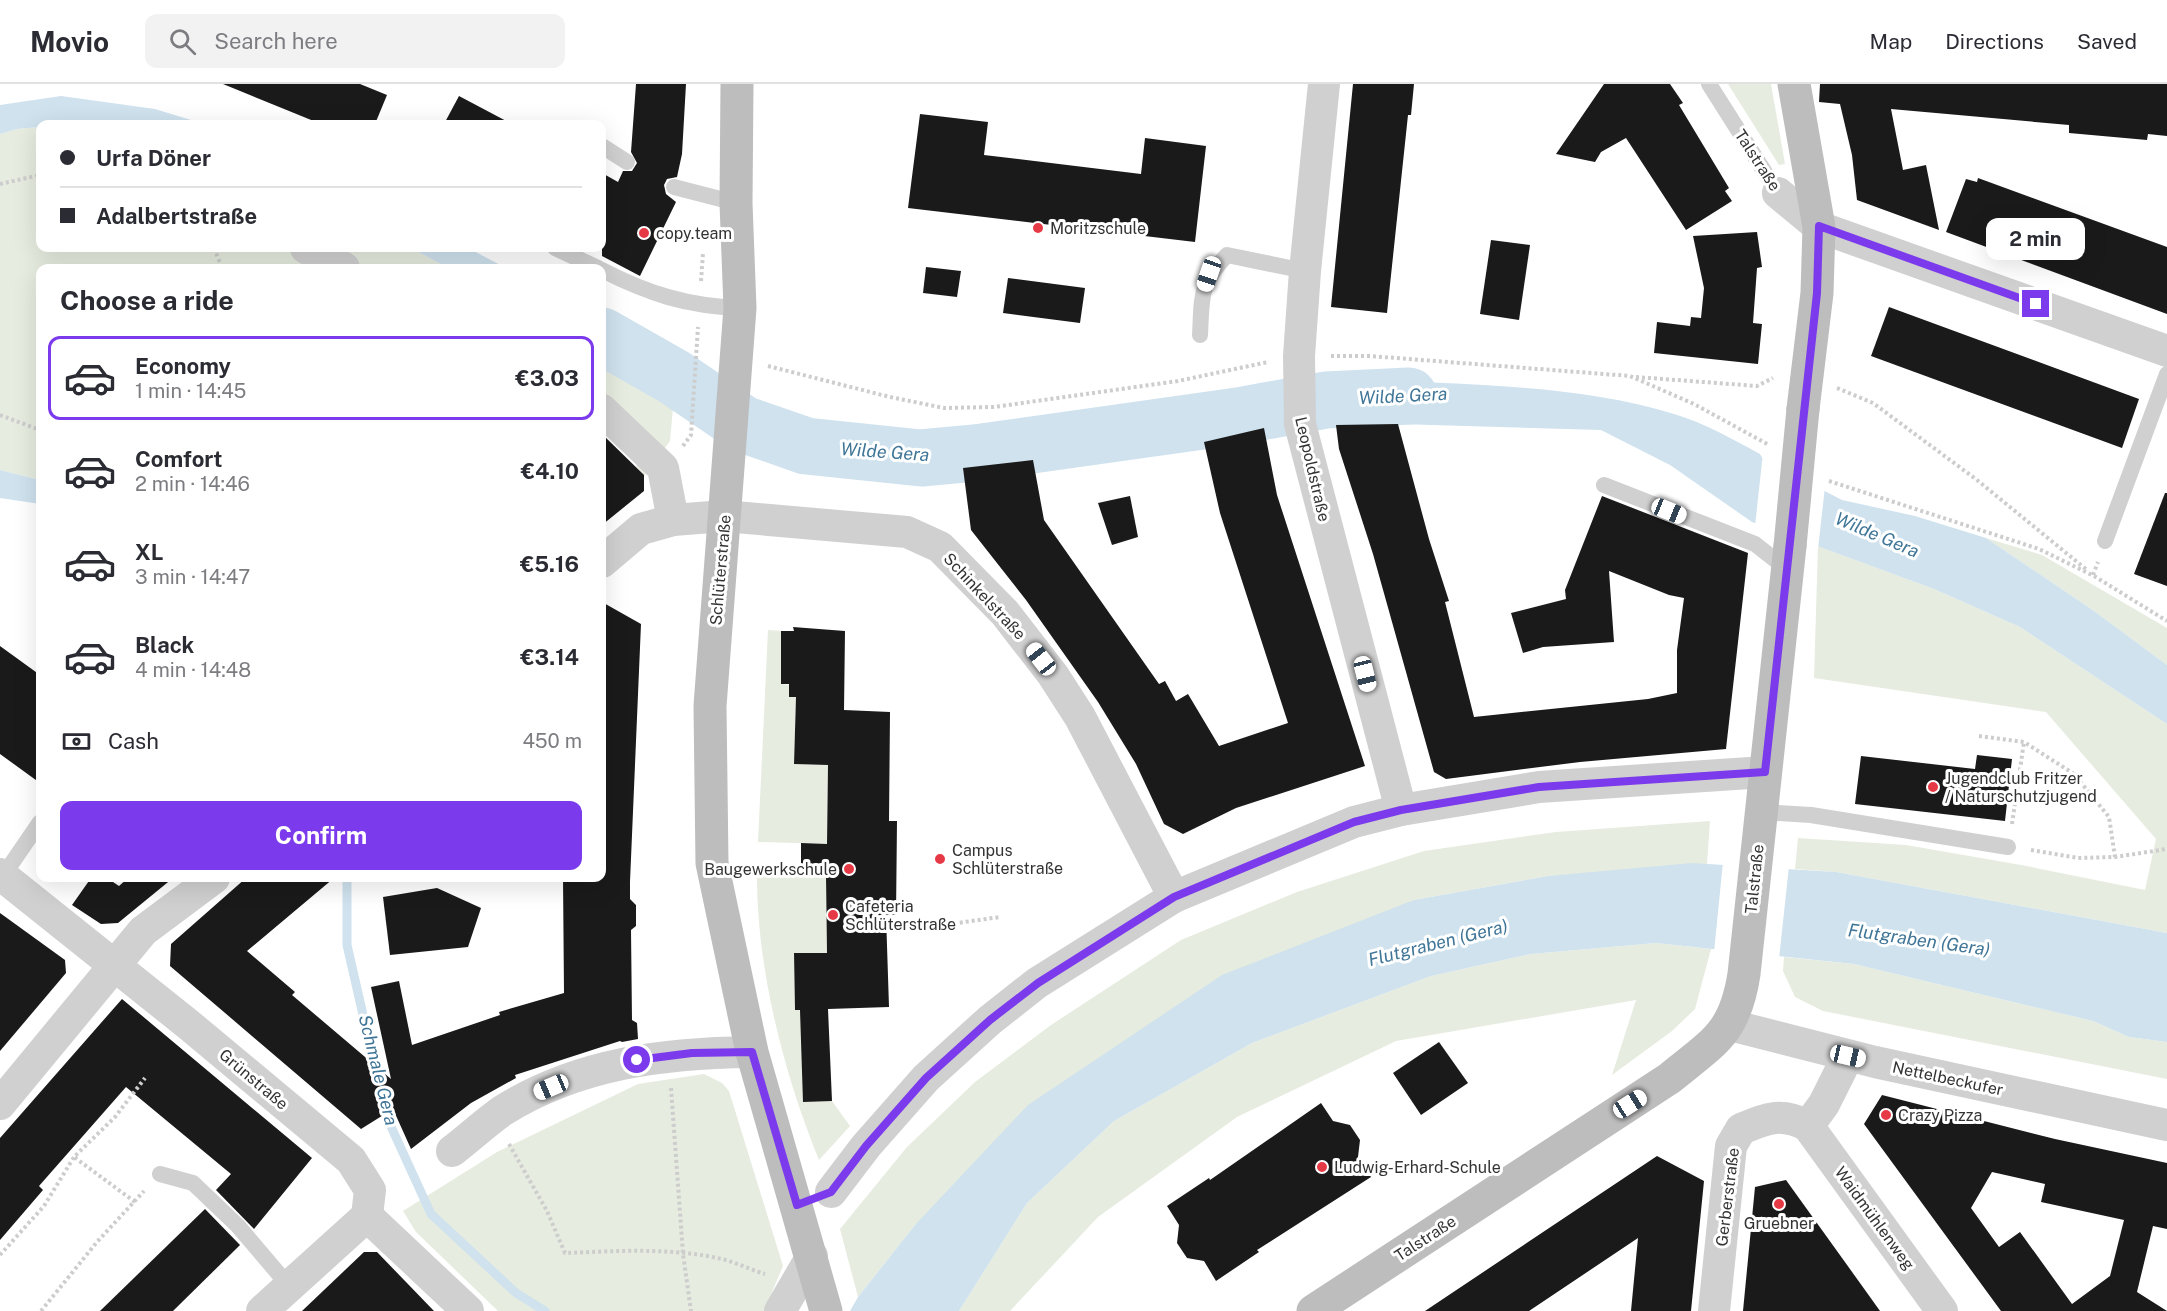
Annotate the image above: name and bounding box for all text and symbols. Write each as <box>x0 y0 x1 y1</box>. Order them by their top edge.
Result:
search box <box>145 14 565 68</box>
text: Movio <box>30 25 109 58</box>
icon: search <box>166 25 199 58</box>
text: Search here <box>214 28 338 54</box>
text: Map <box>1870 29 1912 54</box>
text: Directions <box>1945 29 2044 54</box>
text: Saved <box>2077 29 2137 54</box>
street label: Talstraße <box>1731 126 1784 195</box>
text: Urfa Döner <box>96 145 211 171</box>
text: Adalbertstraße <box>96 203 257 229</box>
callout: 2 min <box>1986 217 2086 259</box>
place label: Moritzschule <box>1050 219 1146 238</box>
marker: Moritzschule <box>1031 221 1045 235</box>
place label: copy.team <box>656 224 732 243</box>
marker: copy.team <box>637 226 651 240</box>
text: 2 min <box>2009 227 2062 251</box>
car <box>1195 254 1223 294</box>
text: Choose a ride <box>60 284 234 316</box>
route end <box>2022 290 2049 317</box>
icon: car <box>63 351 117 405</box>
text: Economy <box>135 353 231 379</box>
text: €3.03 <box>515 365 579 391</box>
text: 1 min · 14:45 <box>135 379 246 403</box>
water label: Wilde Gera <box>1358 383 1448 408</box>
street label: Leopoldstraße <box>1291 415 1334 523</box>
water label: Wilde Gera <box>840 438 930 465</box>
icon: car <box>63 444 117 498</box>
text: Comfort <box>135 446 222 472</box>
text: €4.10 <box>521 458 579 484</box>
text: 2 min · 14:46 <box>135 472 250 496</box>
car <box>1649 496 1689 526</box>
water label: Wilde Gera <box>1832 508 1922 562</box>
street label: Schlüterstraße <box>706 514 735 626</box>
icon: car <box>63 537 117 591</box>
text: XL <box>135 539 163 565</box>
street label: Schinkelstraße <box>940 549 1030 644</box>
text: €5.16 <box>520 551 579 577</box>
text: 3 min · 14:47 <box>135 565 250 589</box>
icon: car <box>63 630 117 684</box>
text: Black <box>135 632 194 658</box>
car <box>1023 639 1059 679</box>
text: €3.14 <box>520 644 579 670</box>
car <box>1352 654 1378 694</box>
text: 4 min · 14:48 <box>135 658 251 682</box>
icon: cash <box>60 725 93 758</box>
text: Cash <box>108 728 159 754</box>
text: 450 m <box>522 729 582 753</box>
place label: Jugendclub Fritzer / Naturschutzjugend <box>1945 769 2097 806</box>
marker: Jugendclub Fritzer / Naturschutzjugend <box>1926 780 1940 794</box>
button: Confirm <box>60 801 582 870</box>
place label: Campus Schlüterstraße <box>952 841 1063 878</box>
street label: Talstraße <box>1741 844 1768 915</box>
marker: Campus Schlüterstraße <box>933 852 947 866</box>
place label: Baugewerkschule <box>704 860 837 879</box>
marker: Baugewerkschule <box>842 862 856 876</box>
place label: Cafeteria Schlüterstraße <box>845 897 956 934</box>
marker: Cafeteria Schlüterstraße <box>826 908 840 922</box>
water label: Flutgraben (Gera) <box>1366 915 1510 970</box>
water label: Flutgraben (Gera) <box>1847 919 1991 960</box>
water label: Schmale Gera <box>355 1012 402 1127</box>
car <box>1828 1043 1868 1069</box>
street label: Grünstraße <box>215 1045 292 1114</box>
route start <box>623 1046 650 1073</box>
street label: Nettelbeckufer <box>1891 1057 2005 1100</box>
car <box>531 1072 571 1102</box>
car <box>1610 1087 1650 1121</box>
place label: Crazy Pizza <box>1898 1106 1982 1125</box>
marker: Crazy Pizza <box>1879 1108 1893 1122</box>
street label: Gerberstraße <box>1712 1147 1743 1248</box>
place label: Ludwig-Erhard-Schule <box>1334 1158 1501 1177</box>
marker: Ludwig-Erhard-Schule <box>1315 1160 1329 1174</box>
street label: Waidmühlenweg <box>1831 1163 1919 1274</box>
marker: Gruebner <box>1772 1197 1786 1211</box>
street label: Talstraße <box>1391 1212 1460 1265</box>
place label: Gruebner <box>1744 1214 1814 1233</box>

